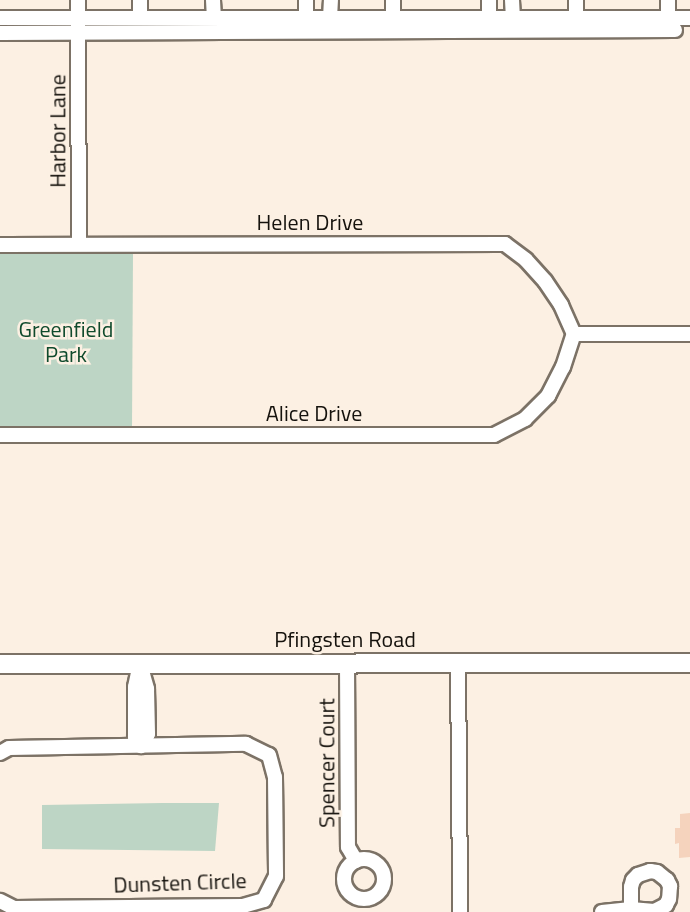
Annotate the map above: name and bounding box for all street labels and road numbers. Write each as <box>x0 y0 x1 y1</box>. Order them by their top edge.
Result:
street label: Harbor Lane <box>45 74 71 188</box>
street label: Helen Drive <box>257 210 363 236</box>
street label: Alice Drive <box>266 401 362 427</box>
street label: Pfingsten Road <box>274 627 416 653</box>
street label: Spencer Court <box>314 698 340 828</box>
street label: Dunsten Circle <box>113 867 247 899</box>

